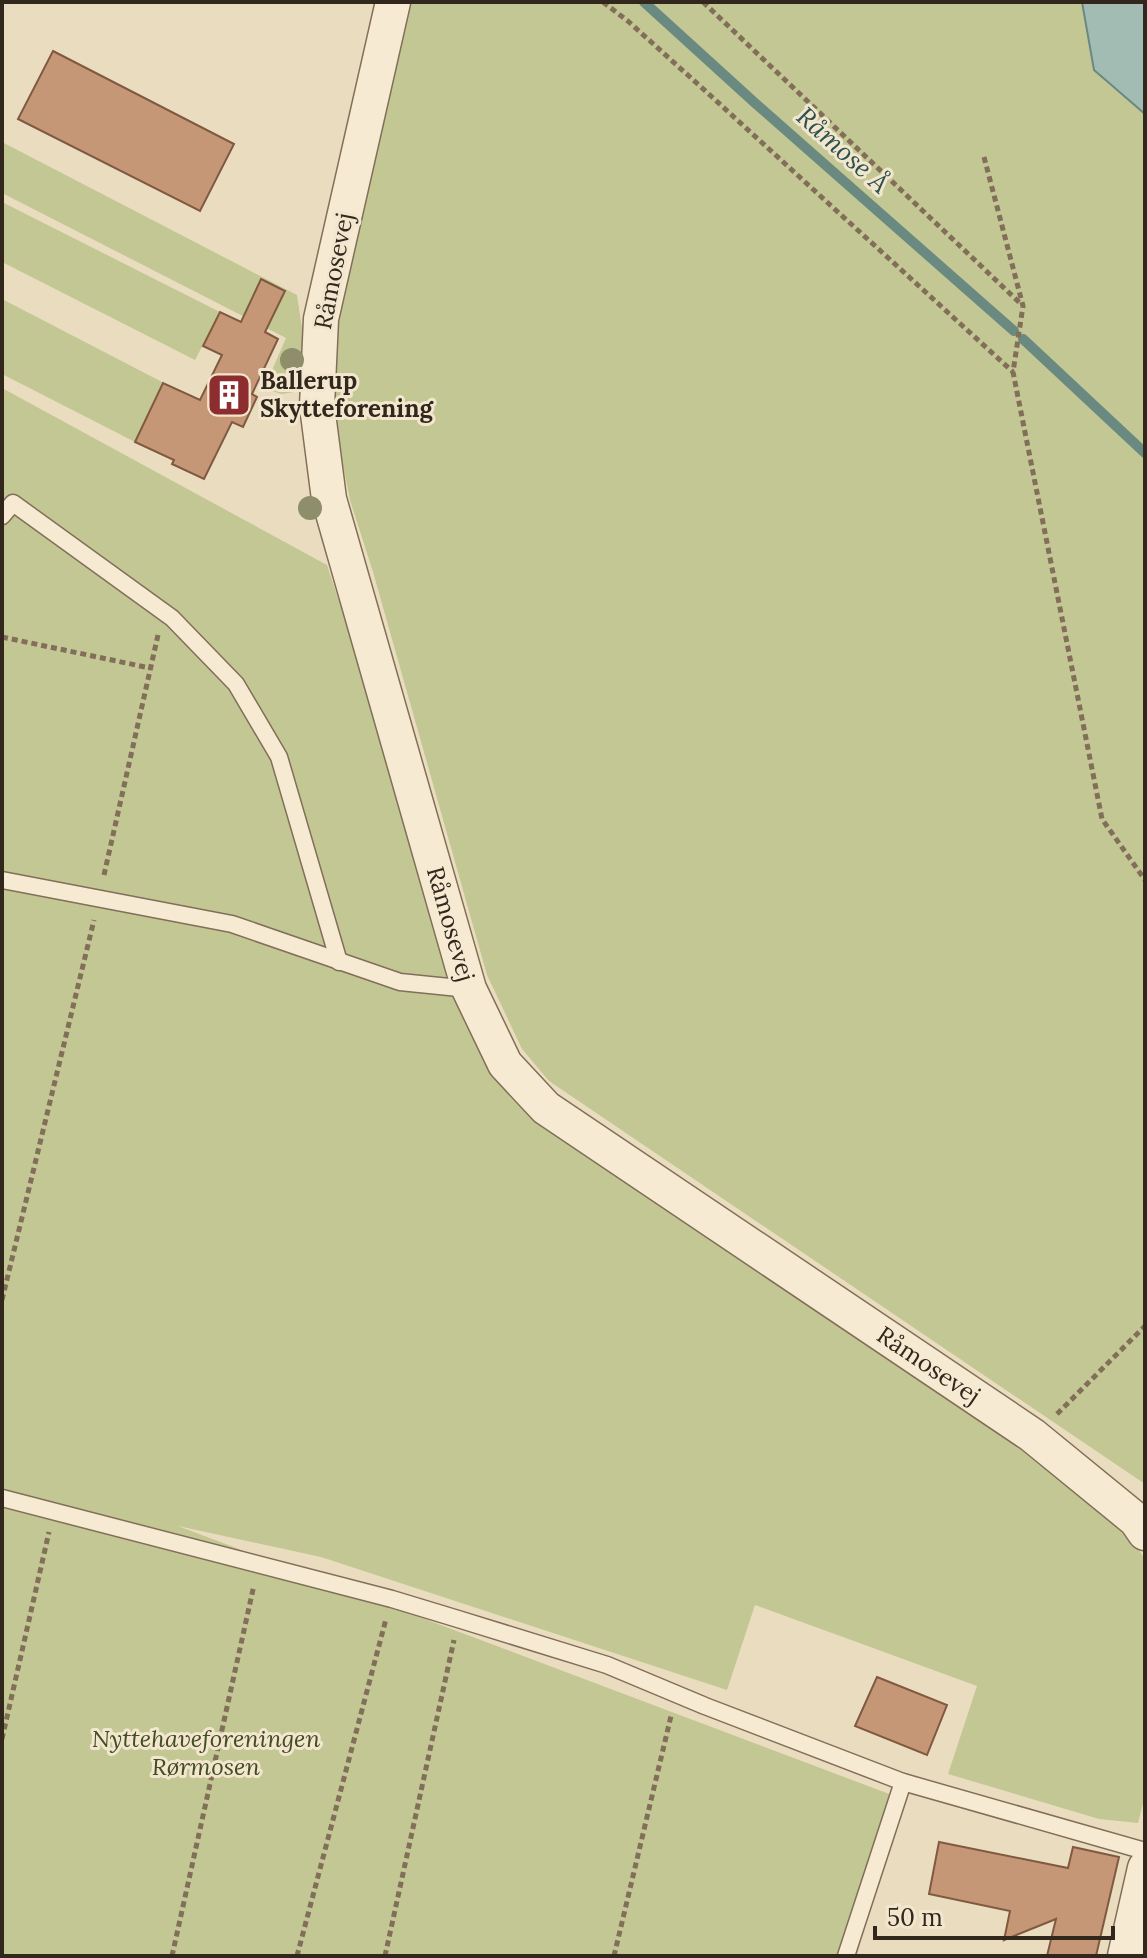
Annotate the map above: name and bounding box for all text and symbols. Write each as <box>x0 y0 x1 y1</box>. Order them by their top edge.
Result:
water label: Råmose Å <box>790 99 897 200</box>
street label: Råmosevej <box>307 210 360 332</box>
place label: Ballerup Skytteforening <box>260 365 434 424</box>
building icon: Ballerup Skytteforening <box>205 371 253 419</box>
street label: Råmosevej <box>420 863 482 985</box>
street label: Råmosevej <box>871 1319 987 1411</box>
park label: Nyttehaveforeningen Rørmosen <box>92 1723 321 1782</box>
scale bar <box>875 1890 1113 1940</box>
text: 50 m <box>887 1902 943 1933</box>

